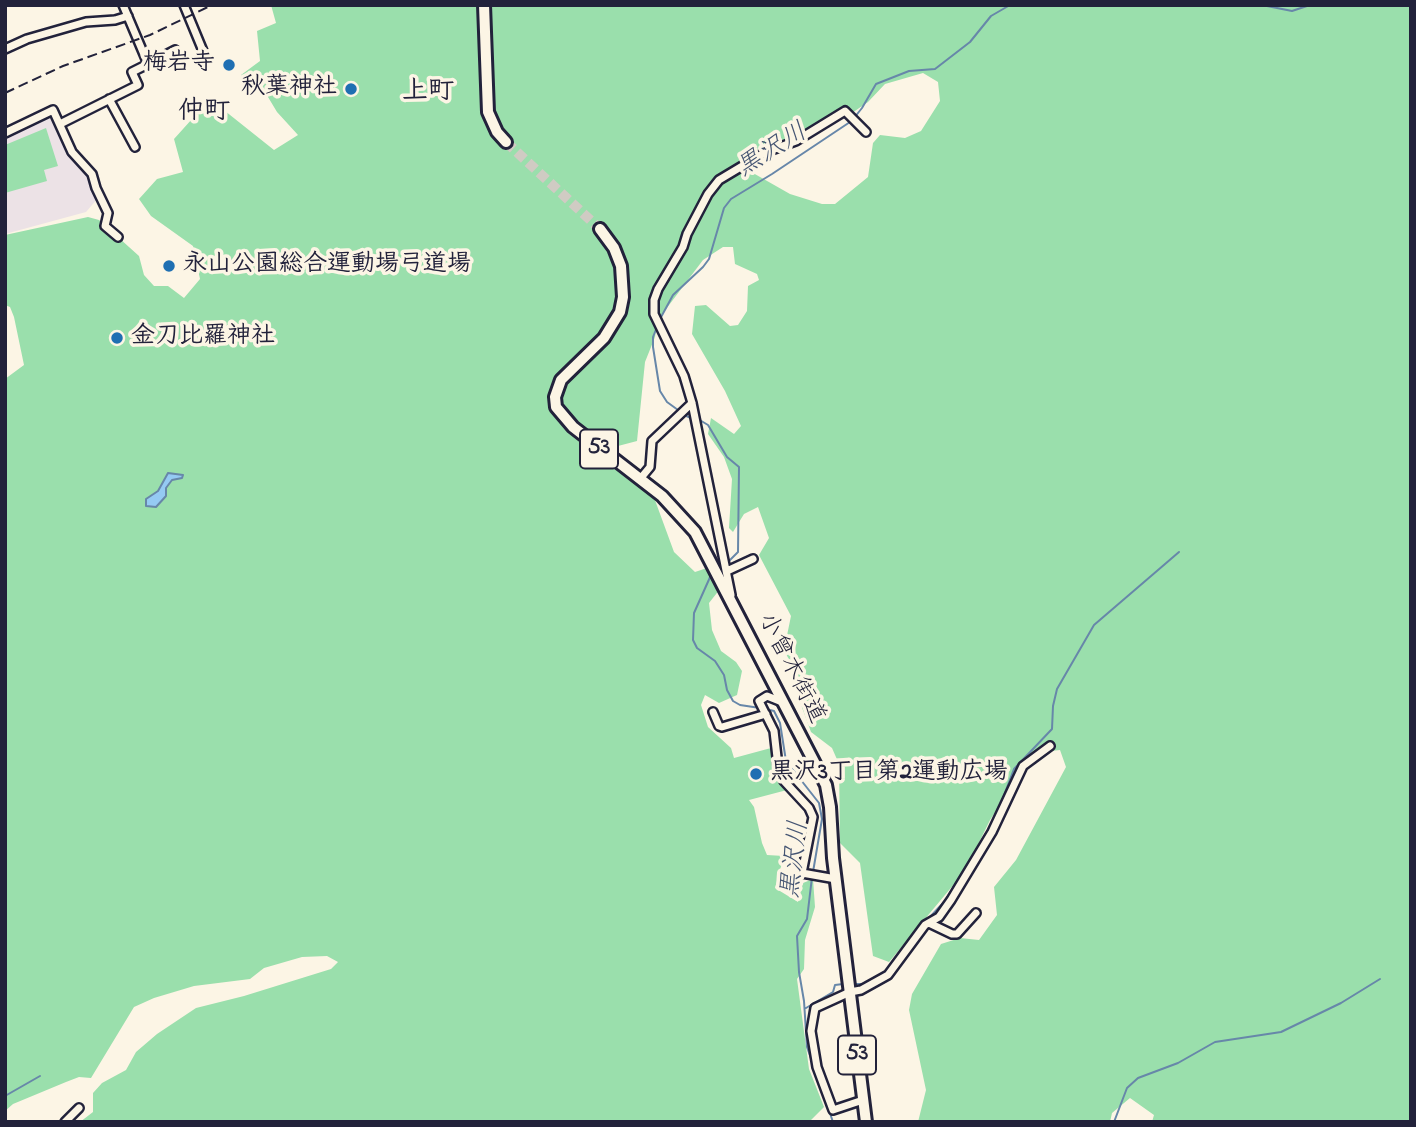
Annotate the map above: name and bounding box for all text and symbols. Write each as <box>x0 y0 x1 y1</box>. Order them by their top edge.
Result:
place label: 梅岩寺 <box>143 51 215 79</box>
marker: 梅岩寺 <box>221 57 237 73</box>
place label: 秋葉神社 <box>241 75 337 103</box>
district label: 上町 <box>402 78 454 110</box>
marker: 秋葉神社 <box>343 81 359 97</box>
district label: 仲町 <box>178 98 230 130</box>
water label: 黒沢川 <box>732 118 814 186</box>
place label: 永山公園総合運動場弓道場 <box>183 252 471 280</box>
marker: 永山公園総合運動場弓道場 <box>161 258 177 274</box>
place label: 金刀比羅神社 <box>131 324 275 352</box>
marker: 金刀比羅神社 <box>109 330 125 346</box>
road number: 53 <box>580 430 618 468</box>
street label: 小曾木街道 <box>750 609 830 729</box>
place label: 黒沢3丁目第2運動広場 <box>770 760 1008 788</box>
marker: 黒沢3丁目第2運動広場 <box>748 766 764 782</box>
water label: 黒沢川 <box>777 819 817 901</box>
road number: 53 <box>838 1036 876 1074</box>

